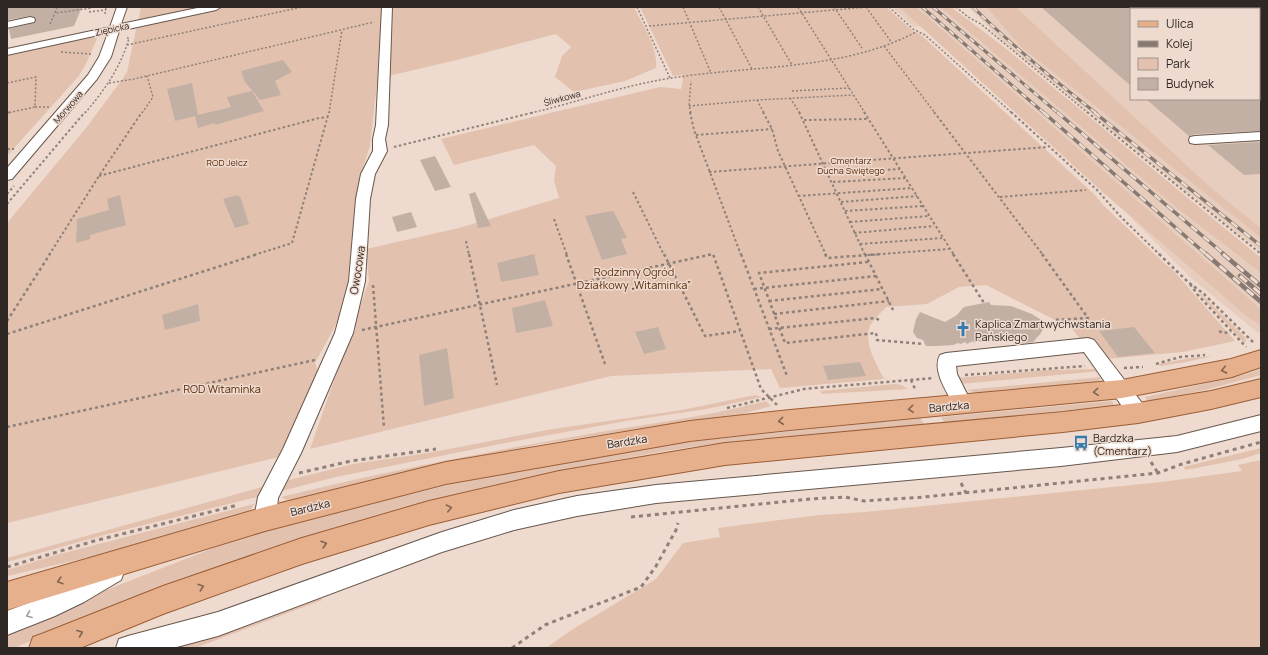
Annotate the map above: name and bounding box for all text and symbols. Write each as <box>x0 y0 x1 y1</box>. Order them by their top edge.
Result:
legend <box>1130 8 1260 100</box>
text: Ulica <box>1166 15 1193 32</box>
street label: Ziębicka <box>94 19 130 39</box>
text: Kolej <box>1166 35 1193 52</box>
text: Park <box>1166 55 1191 72</box>
text: Budynek <box>1166 75 1215 92</box>
street label: Śliwkowa <box>542 87 582 109</box>
street label: Morwowa <box>50 88 86 126</box>
park label: Cmentarz Ducha Świętego <box>817 154 885 177</box>
park label: ROD Jelcz <box>206 156 248 169</box>
street label: Owocowa <box>346 245 368 295</box>
park label: Rodzinny Ogród Działkowy „Witaminka” <box>577 264 691 292</box>
place label: Kaplica Zmartwychwstania Pańskiego <box>975 316 1111 344</box>
church icon: Kaplica Zmartwychwstania Pańskiego <box>954 320 972 338</box>
one-way arrow <box>1221 365 1227 373</box>
park label: ROD Witaminka <box>183 381 261 396</box>
one-way arrow <box>1093 388 1099 397</box>
street label: Bardzka <box>928 397 970 415</box>
one-way arrow <box>908 405 914 414</box>
one-way arrow <box>778 416 784 425</box>
street label: Bardzka <box>606 430 648 452</box>
place label: Bardzka (Cmentarz) <box>1093 430 1152 458</box>
bus stop icon: Bardzka (Cmentarz) <box>1072 434 1090 452</box>
street label: Bardzka <box>288 495 332 519</box>
one-way arrow <box>445 504 452 513</box>
one-way arrow <box>321 540 328 549</box>
one-way arrow <box>56 576 63 585</box>
one-way arrow <box>198 583 205 591</box>
one-way arrow <box>25 610 32 618</box>
one-way arrow <box>77 630 84 638</box>

